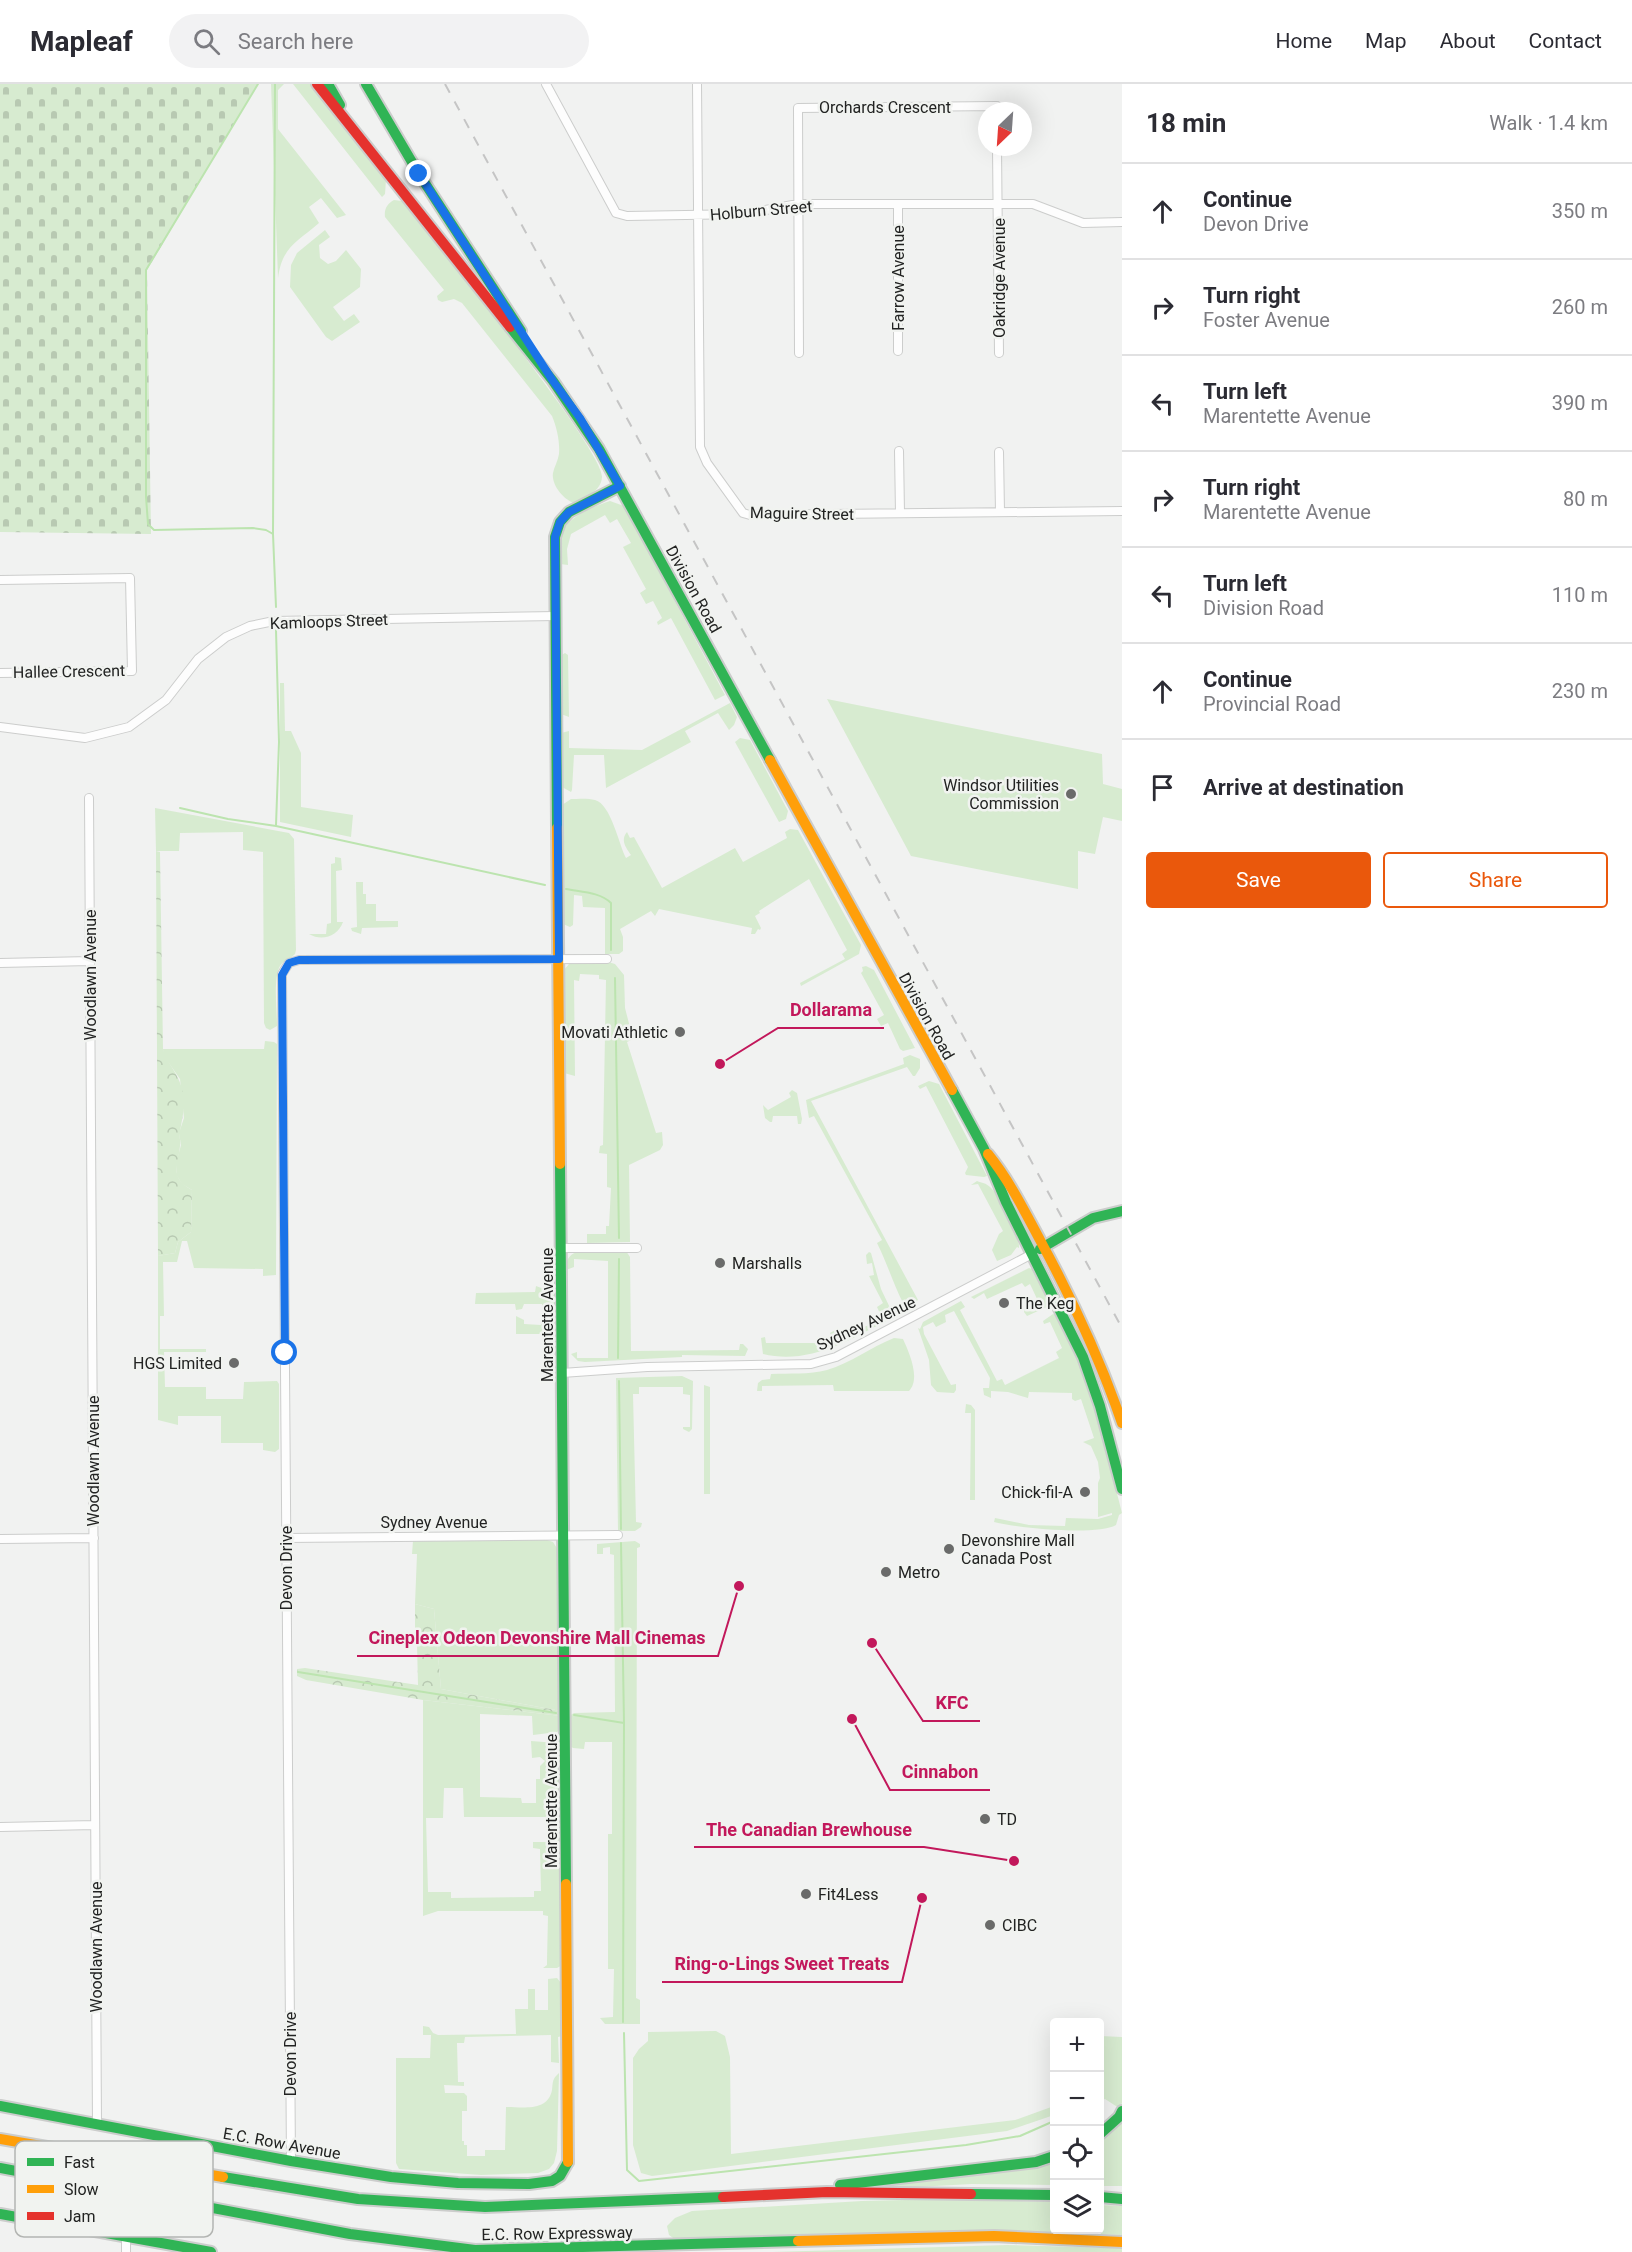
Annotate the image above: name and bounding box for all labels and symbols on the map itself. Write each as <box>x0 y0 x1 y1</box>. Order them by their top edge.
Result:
street label: Orchards Crescent <box>819 98 951 117</box>
north arrow <box>978 102 1032 156</box>
route end <box>405 160 431 186</box>
street label: Holburn Street <box>709 197 813 224</box>
street label: Oakridge Avenue <box>990 218 1009 338</box>
street label: Farrow Avenue <box>889 225 908 331</box>
street label: Maguire Street <box>750 503 854 524</box>
street label: Division Road <box>662 542 725 636</box>
street label: Kamloops Street <box>270 610 388 633</box>
street label: Hallee Crescent <box>13 661 125 682</box>
place label: Windsor Utilities Commission <box>943 776 1059 813</box>
marker: Windsor Utilities Commission <box>1064 787 1078 801</box>
street label: Woodlawn Avenue <box>81 910 100 1040</box>
street label: Division Road <box>895 969 958 1063</box>
callout: Dollarama <box>778 992 884 1028</box>
text: Dollarama <box>790 999 872 1020</box>
place label: Movati Athletic <box>561 1023 668 1042</box>
marker: Movati Athletic <box>673 1025 687 1039</box>
street label: Marentette Avenue <box>538 1248 557 1382</box>
place label: Marshalls <box>732 1254 802 1273</box>
marker: Marshalls <box>713 1256 727 1270</box>
street label: Sydney Avenue <box>814 1292 919 1355</box>
place label: The Keg <box>1016 1294 1074 1313</box>
marker: The Keg <box>997 1296 1011 1310</box>
route start <box>271 1339 297 1365</box>
place label: HGS Limited <box>133 1354 222 1373</box>
marker: HGS Limited <box>227 1356 241 1370</box>
street label: Woodlawn Avenue <box>84 1396 103 1526</box>
place label: Chick-fil-A <box>1001 1483 1074 1502</box>
marker: Chick-fil-A <box>1078 1485 1092 1499</box>
street label: Sydney Avenue <box>380 1513 488 1532</box>
street label: Devon Drive <box>277 1526 296 1610</box>
place label: Devonshire Mall Canada Post <box>961 1531 1075 1568</box>
marker: Devonshire Mall Canada Post <box>942 1542 956 1556</box>
place label: Metro <box>898 1563 940 1582</box>
marker: Metro <box>879 1565 893 1579</box>
callout: Cineplex Odeon Devonshire Mall Cinemas <box>357 1620 718 1656</box>
text: Cineplex Odeon Devonshire Mall Cinemas <box>368 1627 706 1648</box>
callout: KFC <box>923 1685 980 1721</box>
text: KFC <box>935 1692 969 1713</box>
street label: Marentette Avenue <box>542 1734 561 1868</box>
callout: Cinnabon <box>890 1754 990 1790</box>
text: Cinnabon <box>902 1761 978 1782</box>
place label: TD <box>997 1810 1017 1829</box>
callout: The Canadian Brewhouse <box>694 1811 924 1847</box>
marker: TD <box>978 1812 992 1826</box>
text: The Canadian Brewhouse <box>706 1819 912 1840</box>
street label: Woodlawn Avenue <box>87 1882 106 2012</box>
place label: Fit4Less <box>818 1885 879 1904</box>
marker: Fit4Less <box>799 1887 813 1901</box>
place label: CIBC <box>1002 1916 1037 1935</box>
marker: CIBC <box>983 1918 997 1932</box>
callout: Ring-o-Lings Sweet Treats <box>662 1946 902 1982</box>
text: Ring-o-Lings Sweet Treats <box>674 1953 890 1974</box>
street label: Devon Drive <box>281 2012 300 2096</box>
street label: E.C. Row Avenue <box>222 2124 342 2163</box>
legend <box>15 2141 213 2237</box>
text: Fast <box>64 2153 95 2172</box>
text: Slow <box>64 2180 99 2199</box>
text: Jam <box>64 2207 96 2226</box>
street label: E.C. Row Expressway <box>481 2223 633 2244</box>

